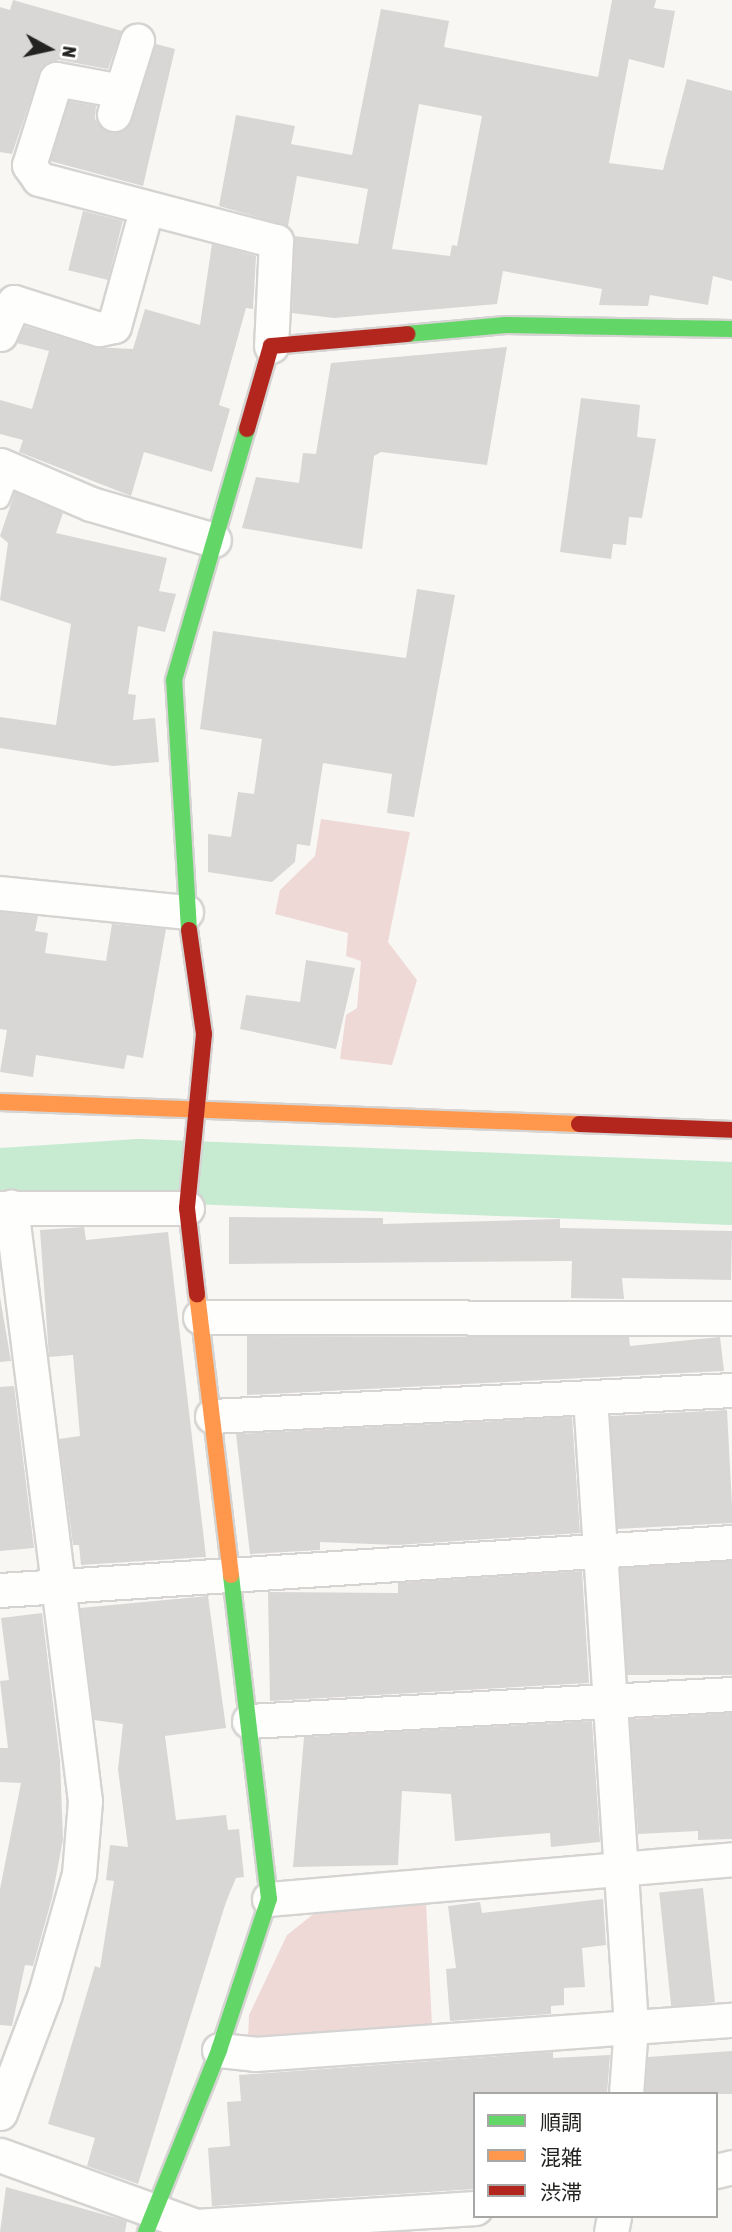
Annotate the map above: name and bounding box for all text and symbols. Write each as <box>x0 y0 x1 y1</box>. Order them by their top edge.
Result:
north arrow <box>14 14 84 84</box>
text: N <box>58 45 81 59</box>
legend <box>473 2092 718 2218</box>
text: 順調 <box>540 2110 582 2134</box>
text: 混雑 <box>540 2145 582 2169</box>
text: 渋滞 <box>540 2180 582 2204</box>

